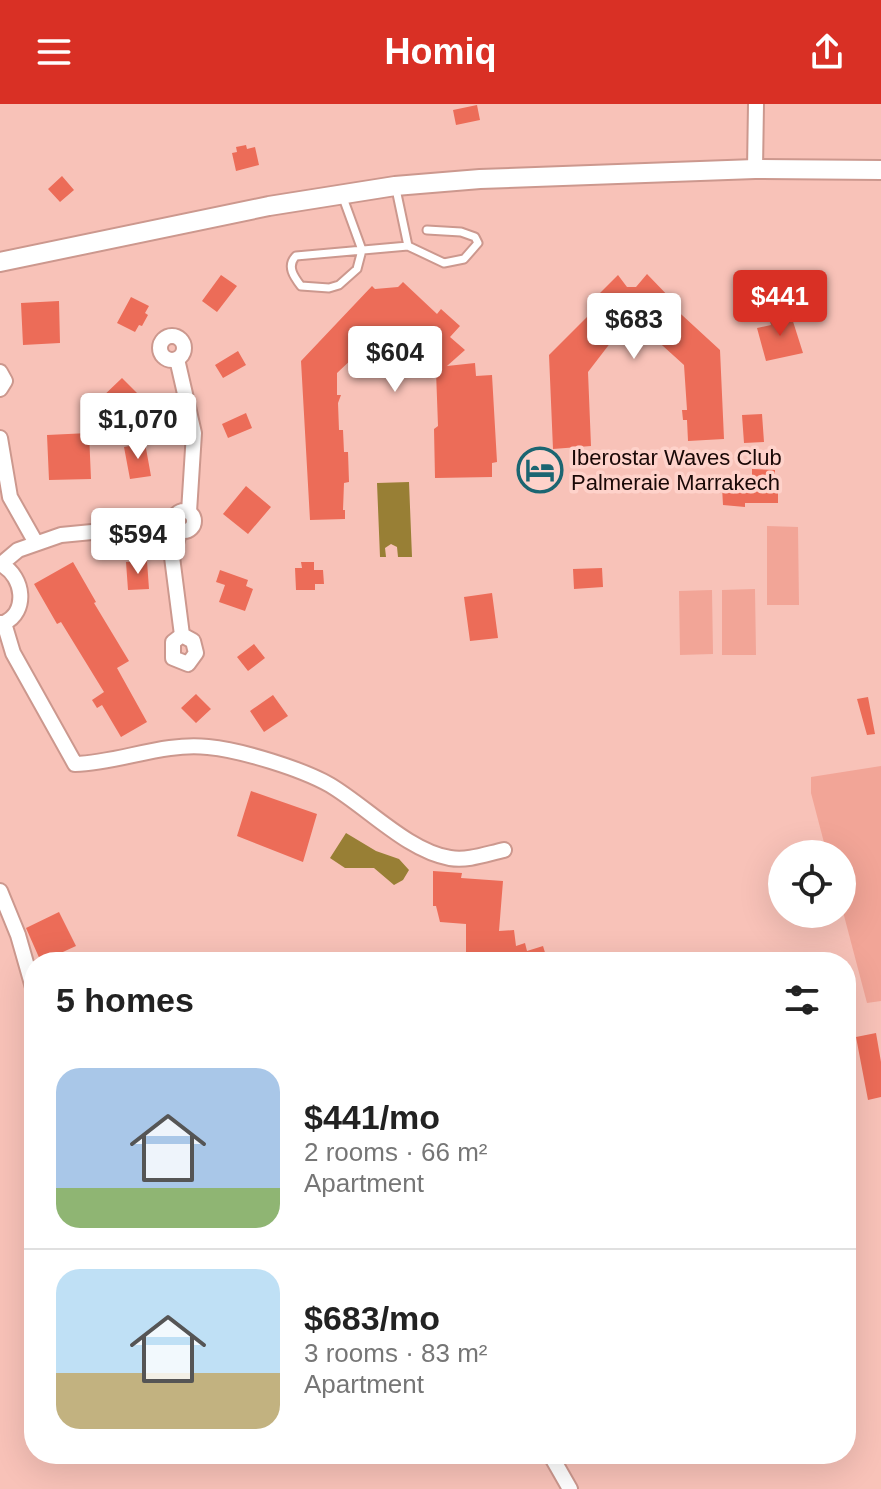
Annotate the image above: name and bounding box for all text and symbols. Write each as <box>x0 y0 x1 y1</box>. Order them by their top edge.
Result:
icon: menu <box>32 30 76 74</box>
icon: share <box>805 30 849 74</box>
text: Homiq <box>385 31 497 72</box>
pin: $441 <box>733 270 827 338</box>
text: $441 <box>751 281 809 311</box>
pin: $683 <box>587 293 681 361</box>
text: $683 <box>605 304 663 334</box>
pin: $604 <box>348 326 442 394</box>
text: $604 <box>366 337 424 367</box>
pin: $1,070 <box>73 393 203 461</box>
text: $1,070 <box>98 404 178 434</box>
place label: Iberostar Waves Club Palmeraie Marrakech <box>571 445 782 495</box>
hotel icon: Iberostar Waves Club Palmeraie Marrakech <box>516 446 564 494</box>
pin: $594 <box>91 508 185 576</box>
text: $594 <box>109 519 167 549</box>
map controls <box>768 840 856 928</box>
button: locate <box>768 840 856 928</box>
icon: filters <box>780 978 824 1022</box>
text: 5 homes <box>56 981 194 1019</box>
text: $441/mo <box>304 1098 440 1136</box>
icon: home <box>120 1100 216 1196</box>
text: 2 rooms · 66 m² <box>304 1137 488 1167</box>
text: Apartment <box>304 1168 424 1198</box>
text: $683/mo <box>304 1299 440 1337</box>
icon: home <box>120 1301 216 1397</box>
text: 3 rooms · 83 m² <box>304 1338 488 1368</box>
text: Apartment <box>304 1369 424 1399</box>

